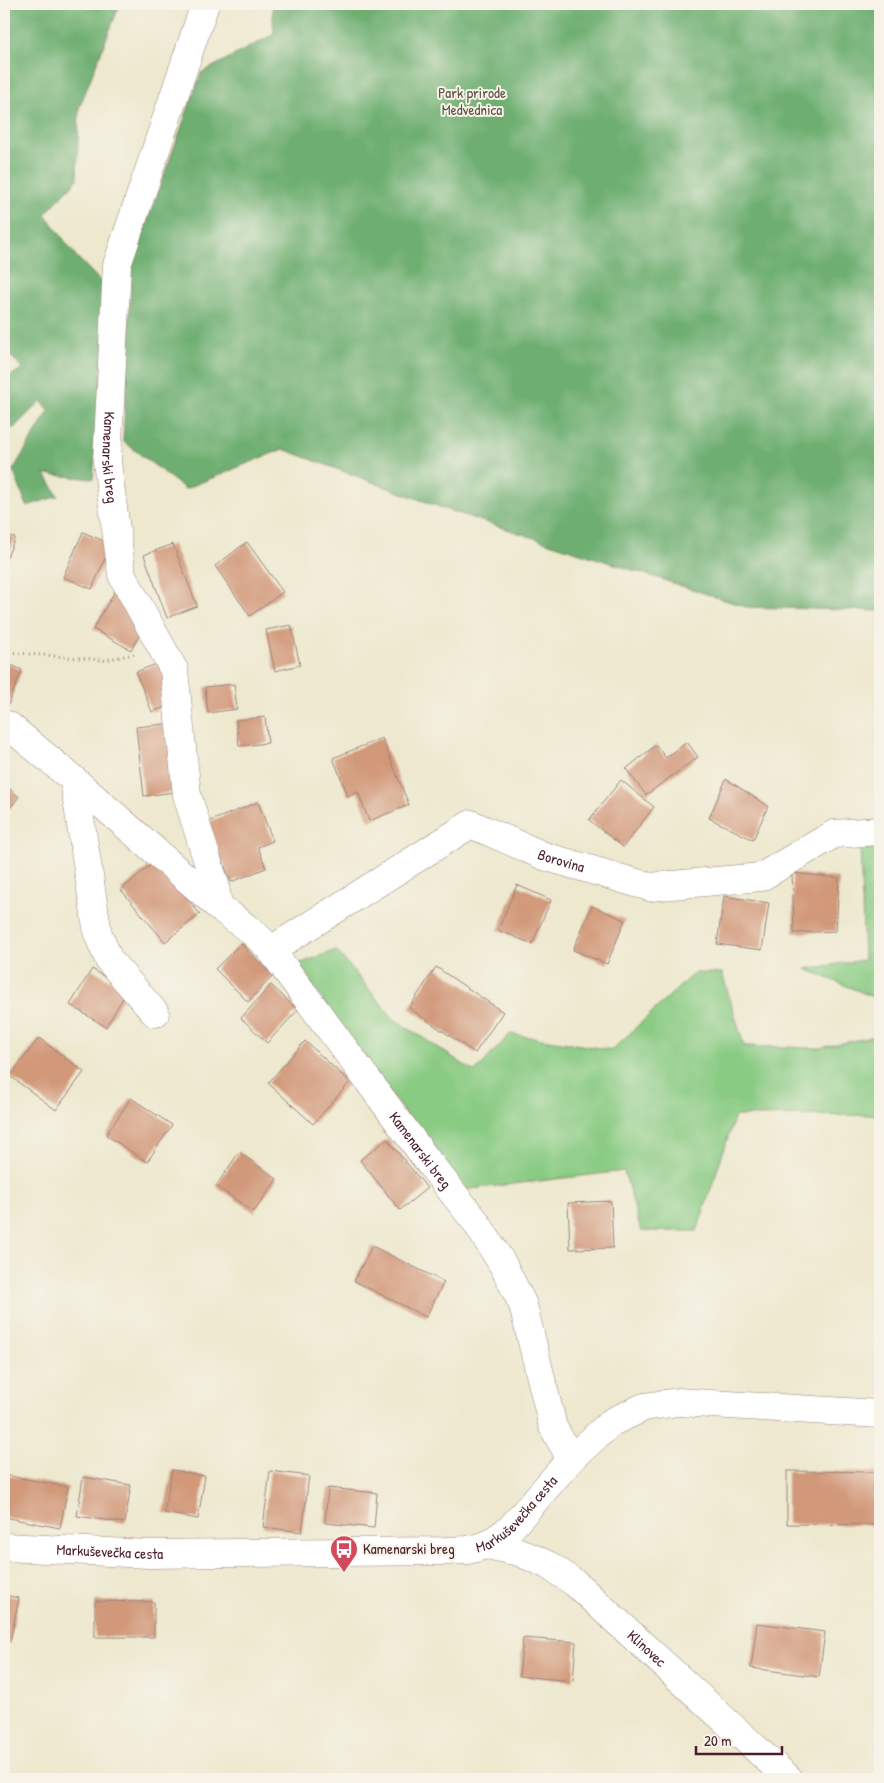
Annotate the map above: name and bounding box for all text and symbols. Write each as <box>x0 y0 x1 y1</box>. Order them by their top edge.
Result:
park label: Park prirode Medvednica <box>438 82 506 120</box>
street label: Kamenarski breg <box>97 411 123 505</box>
street label: Borovina <box>535 844 587 877</box>
street label: Kamenarski breg <box>385 1107 457 1193</box>
street label: Markuševečka cesta <box>473 1471 562 1558</box>
bus stop icon: Kamenarski breg <box>329 1534 359 1573</box>
place label: Kamenarski breg <box>363 1538 455 1559</box>
street label: Markuševečka cesta <box>56 1539 163 1564</box>
street label: Klinovec <box>623 1625 671 1672</box>
scale bar <box>696 1723 783 1755</box>
text: 20 m <box>704 1730 731 1751</box>

